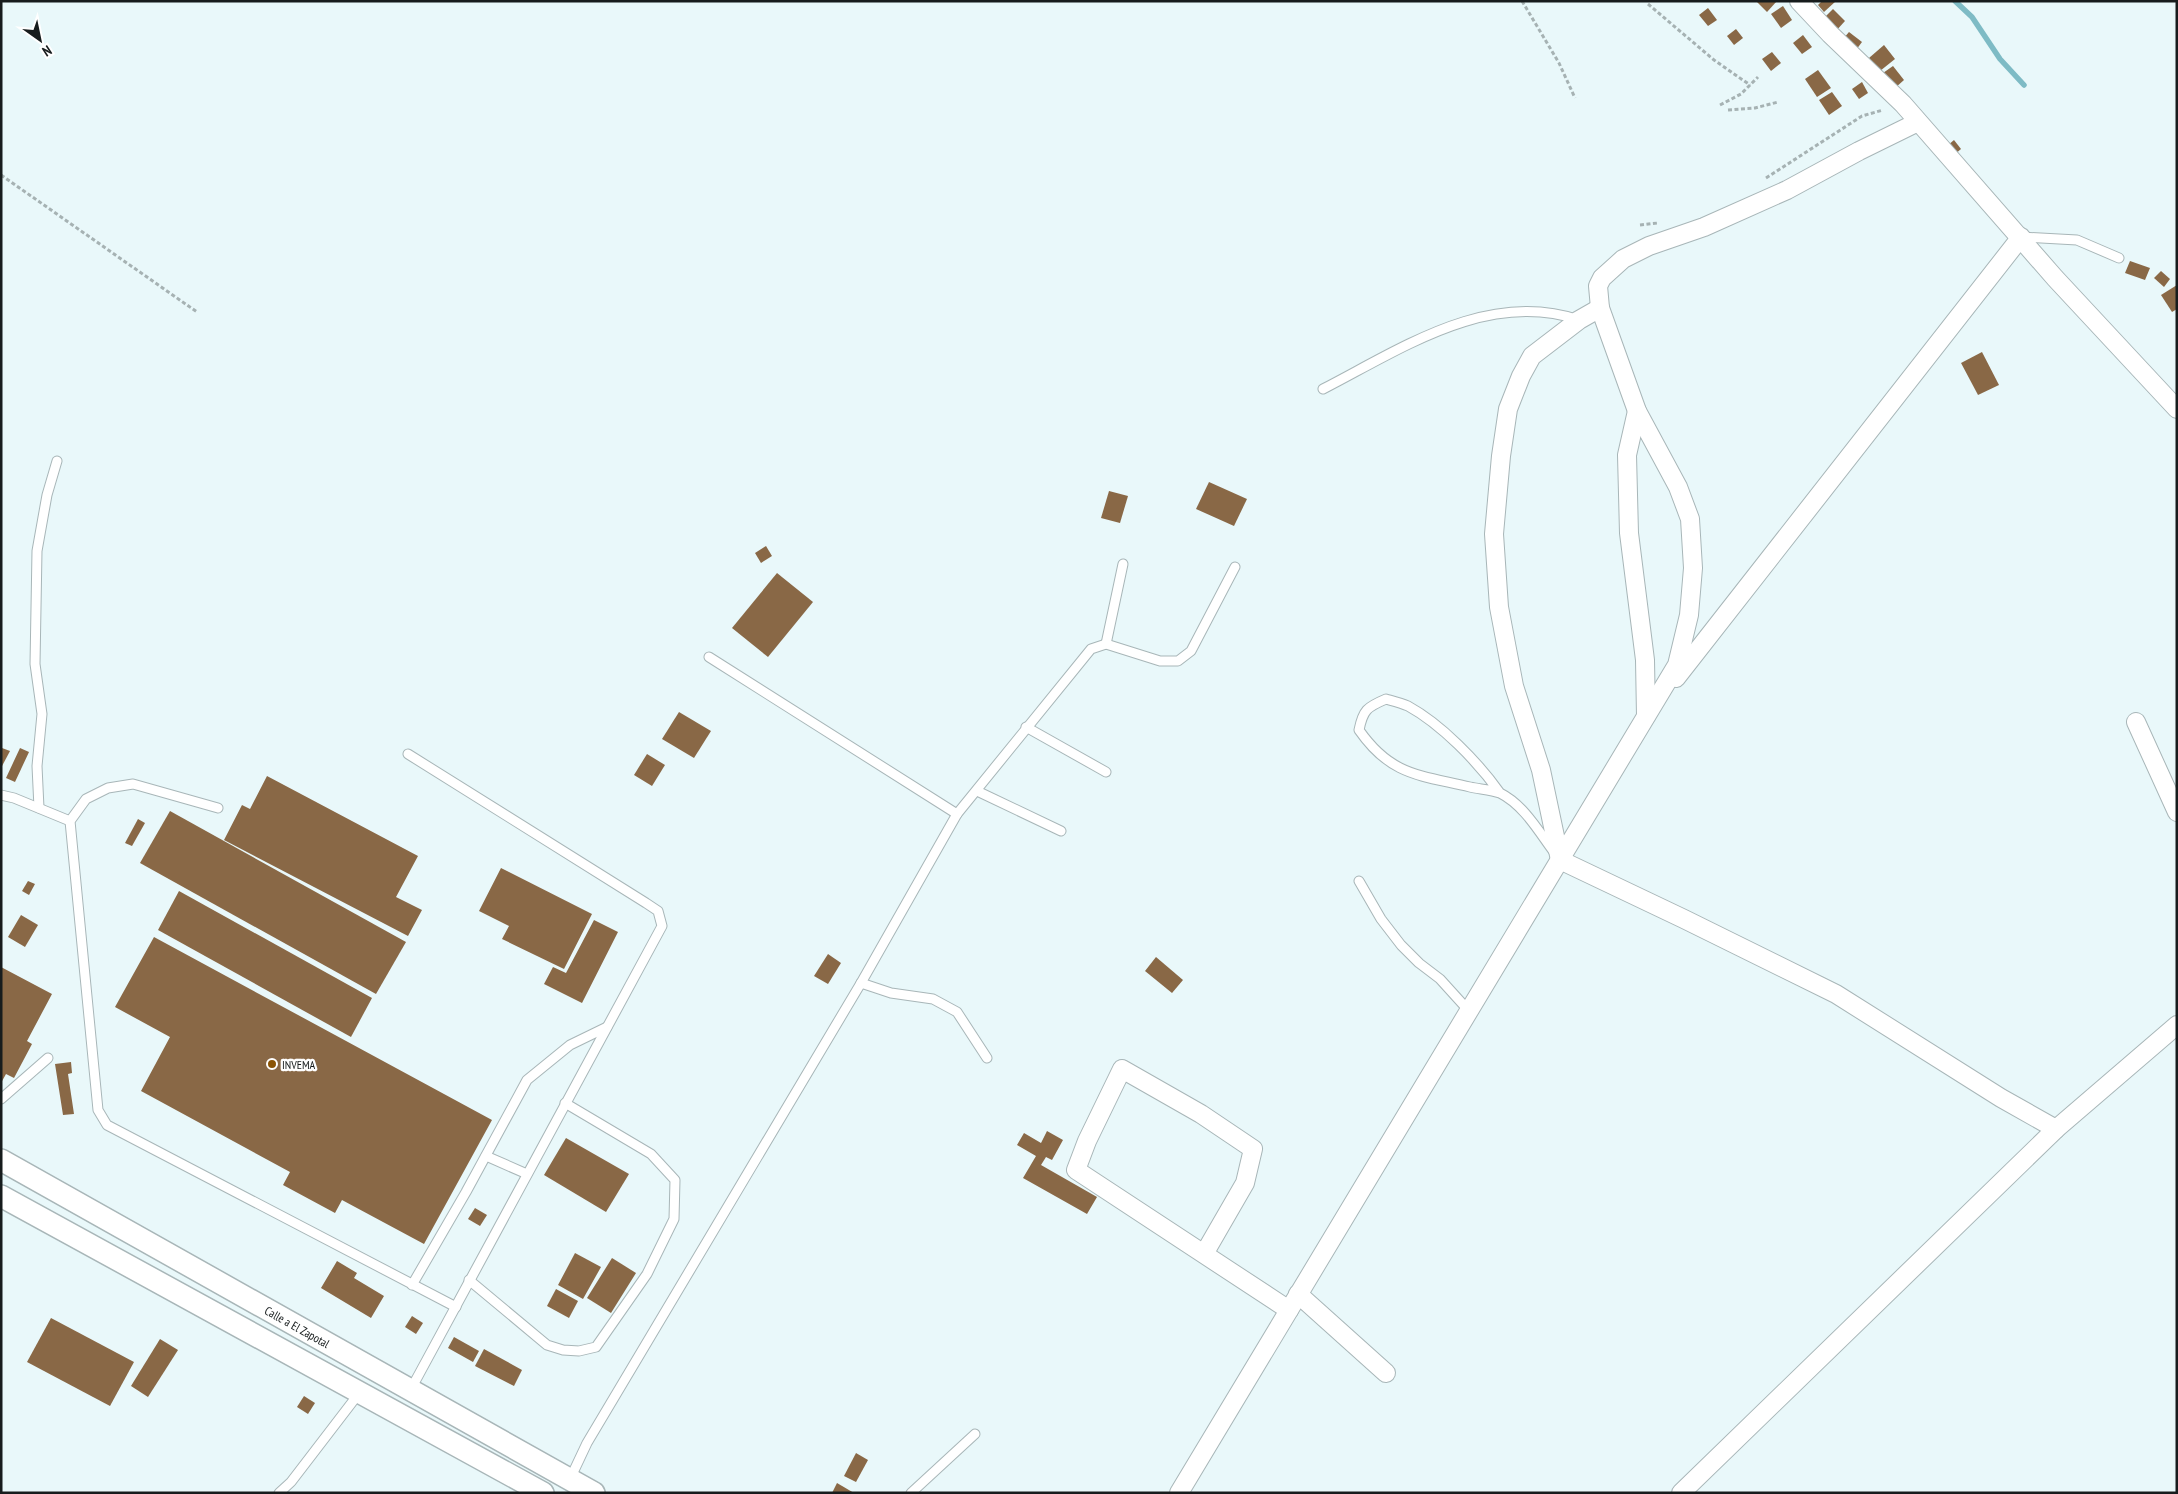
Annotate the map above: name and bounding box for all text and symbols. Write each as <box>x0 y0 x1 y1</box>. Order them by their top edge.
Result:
north arrow <box>15 15 65 65</box>
text: N <box>39 41 55 61</box>
place label: INVEMA <box>282 1057 316 1072</box>
marker: INVEMA <box>266 1058 278 1070</box>
street label: Calle a El Zapotal <box>262 1302 333 1351</box>

